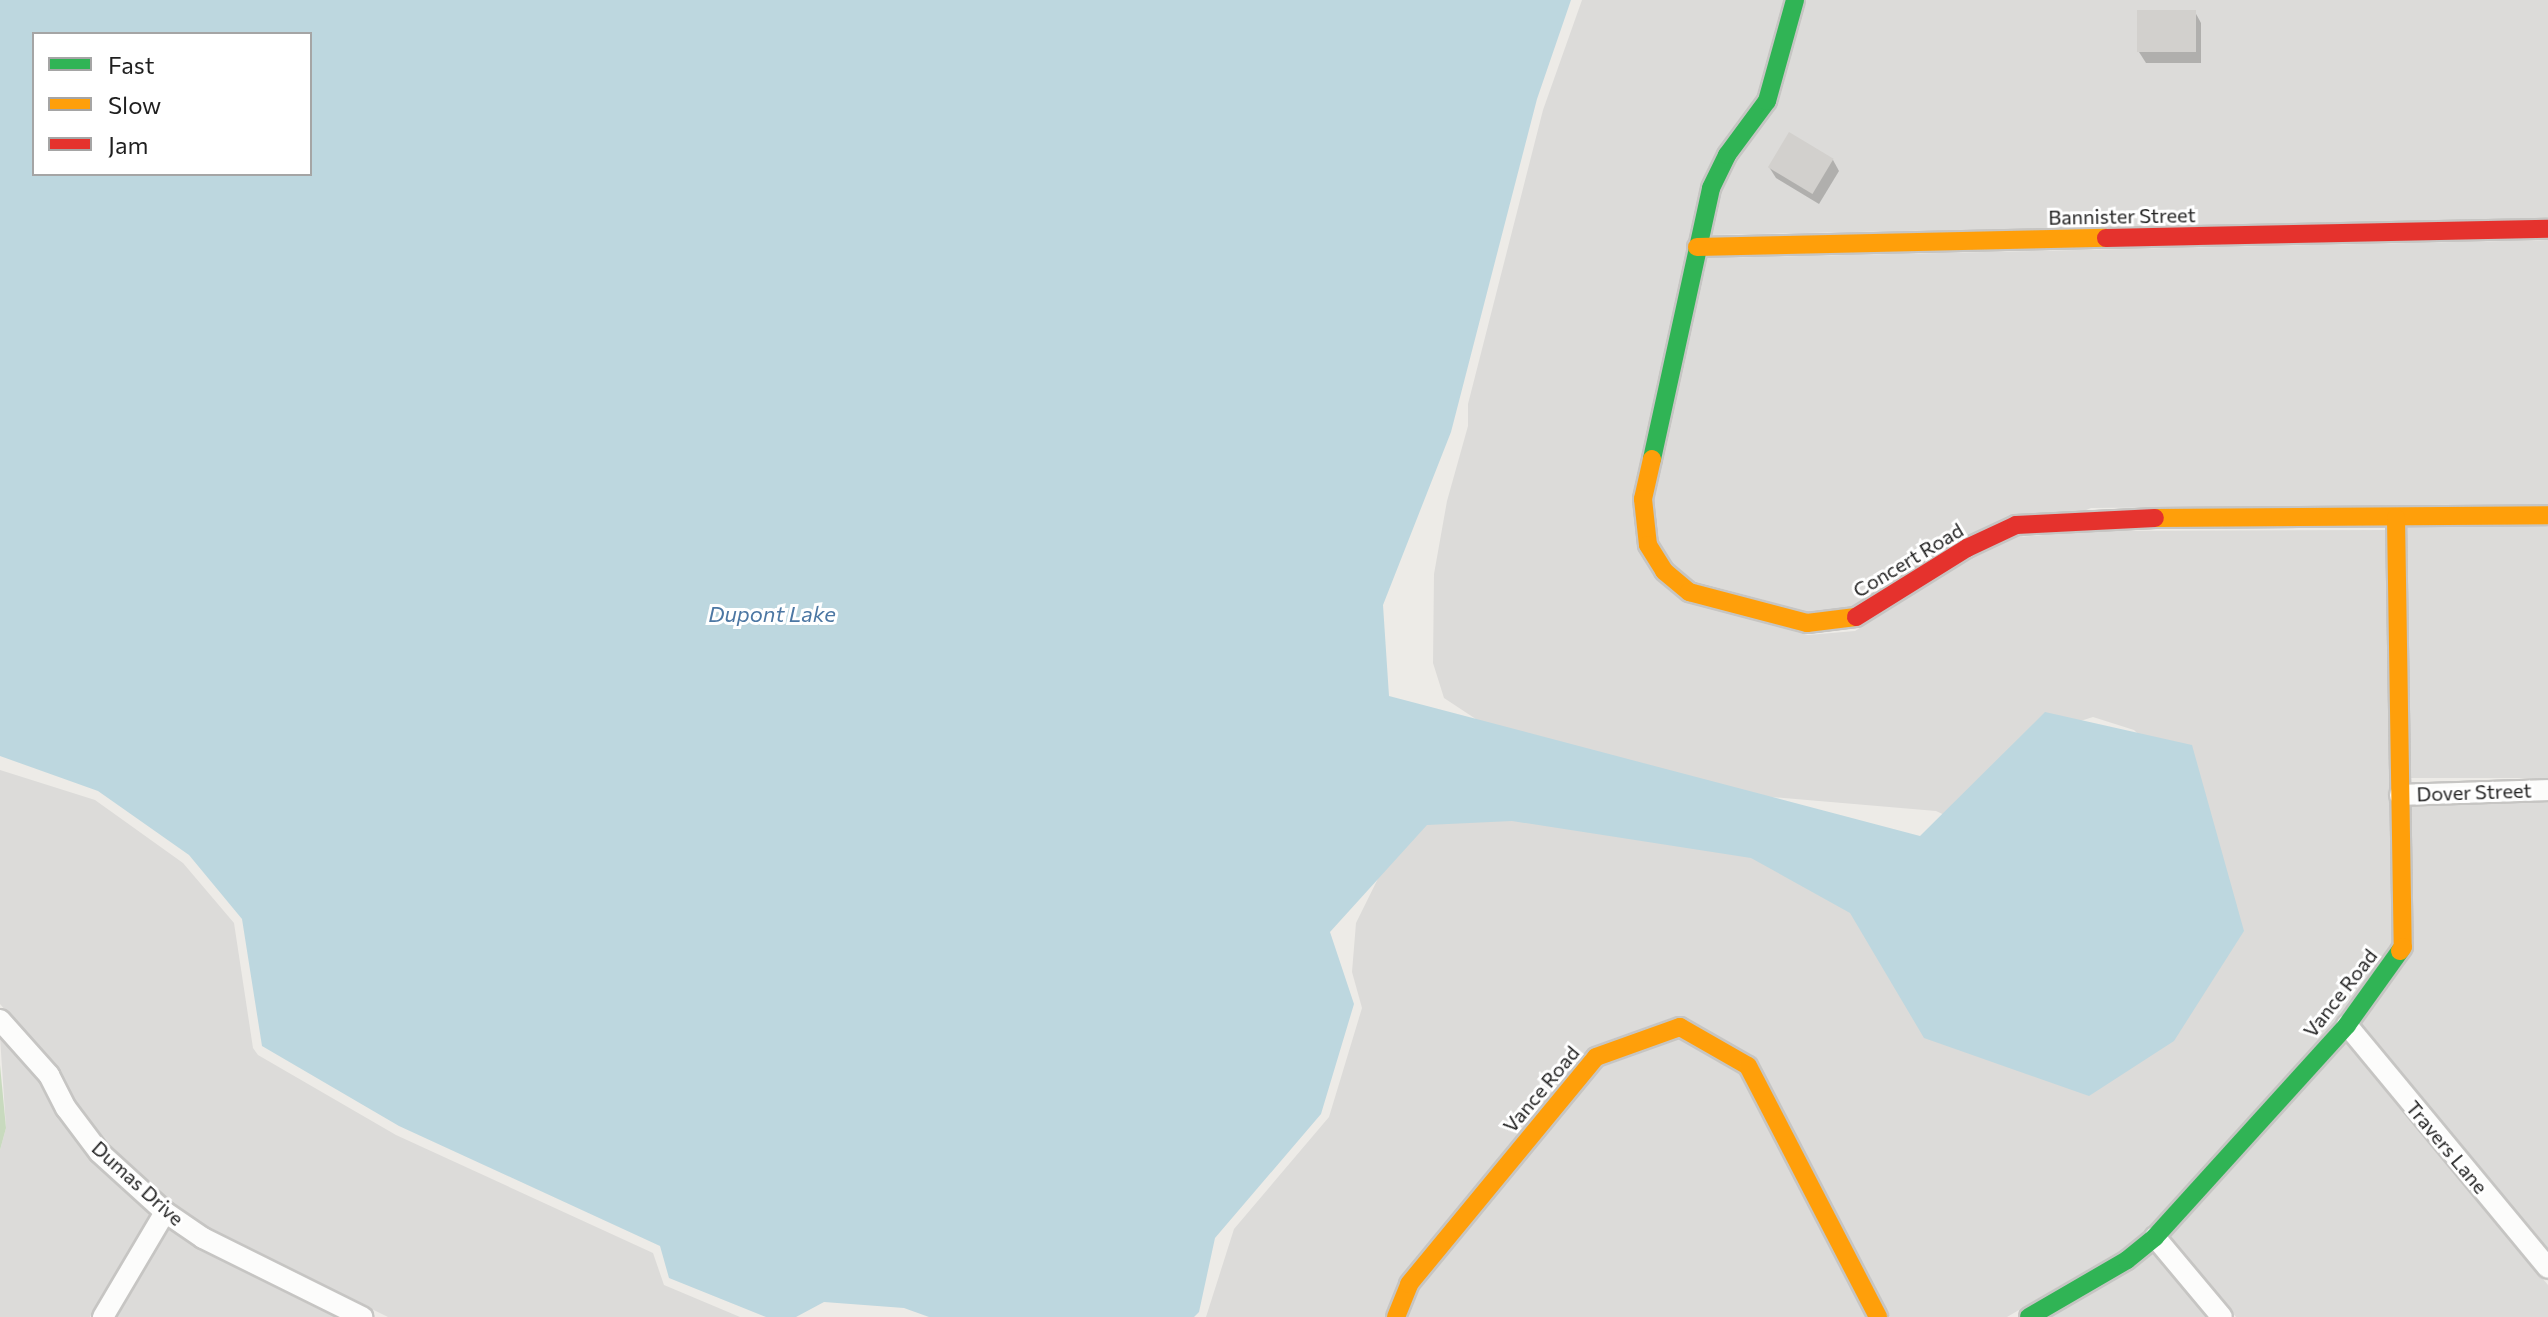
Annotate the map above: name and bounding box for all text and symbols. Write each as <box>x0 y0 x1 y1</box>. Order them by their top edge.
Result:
legend <box>32 32 312 176</box>
text: Fast <box>108 50 155 79</box>
text: Slow <box>108 90 161 119</box>
text: Jam <box>108 130 148 159</box>
street label: Bannister Street <box>2048 203 2196 229</box>
street label: Concert Road <box>1849 518 1967 602</box>
water label: Dupont Lake <box>708 601 836 627</box>
street label: Dover Street <box>2416 778 2532 806</box>
street label: Vance Road <box>2298 944 2382 1042</box>
street label: Vance Road <box>1498 1041 1584 1137</box>
street label: Travers Lane <box>2401 1096 2493 1198</box>
street label: Dumas Drive <box>87 1136 189 1230</box>

